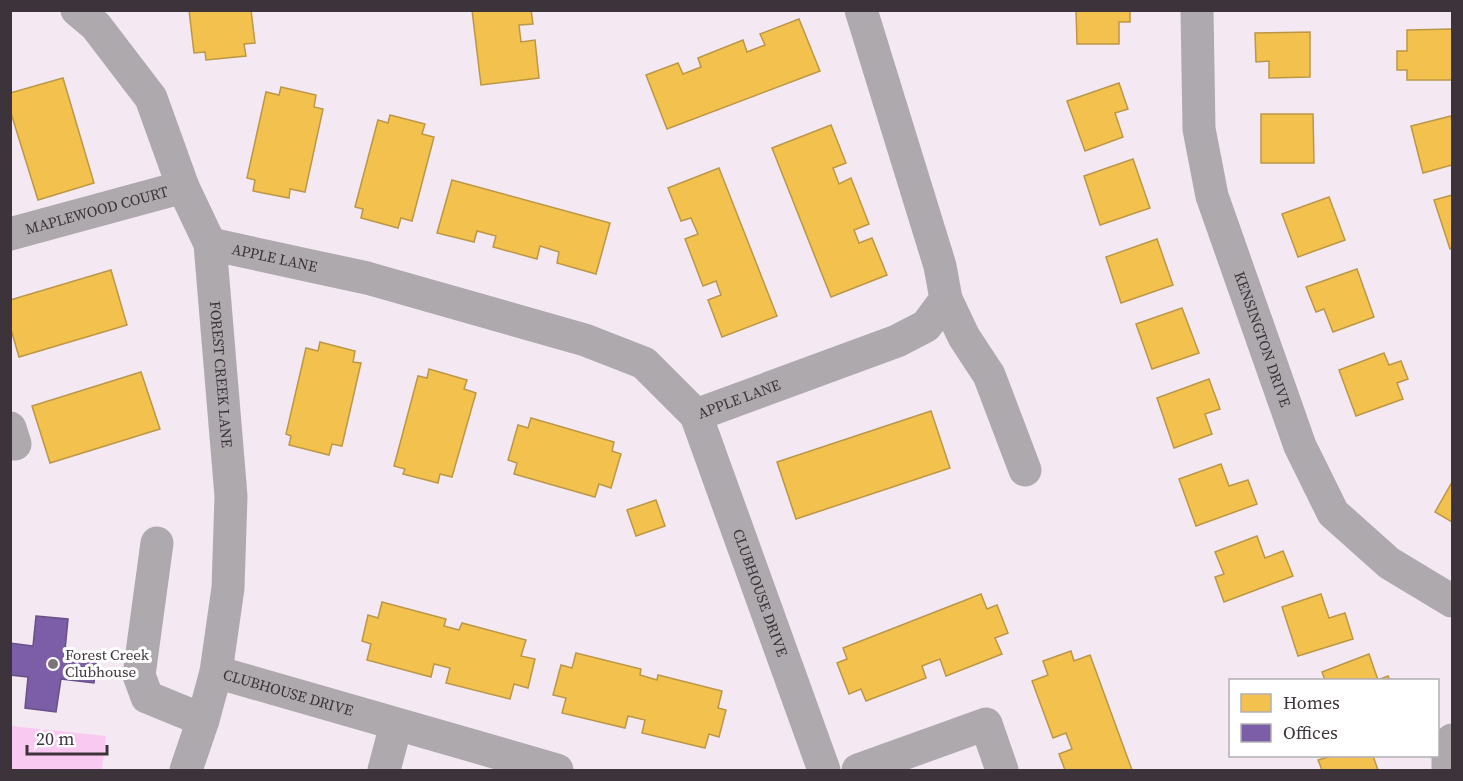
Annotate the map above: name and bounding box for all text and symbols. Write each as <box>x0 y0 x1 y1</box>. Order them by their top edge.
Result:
street label: MAPLEWOOD COURT <box>23 180 171 239</box>
street label: APPLE LANE <box>230 238 319 277</box>
street label: KENSINGTON DRIVE <box>1229 268 1296 410</box>
street label: FOREST CREEK LANE <box>205 300 238 449</box>
street label: APPLE LANE <box>694 374 783 424</box>
street label: CLUBHOUSE DRIVE <box>728 526 793 659</box>
place label: Forest Creek Clubhouse <box>65 644 150 682</box>
marker: Forest Creek Clubhouse <box>46 657 60 671</box>
street label: CLUBHOUSE DRIVE <box>221 664 356 721</box>
legend <box>1229 679 1439 757</box>
text: Homes <box>1283 690 1340 715</box>
scale bar <box>27 718 106 756</box>
text: Offices <box>1283 720 1338 745</box>
text: 20 m <box>36 726 74 751</box>

